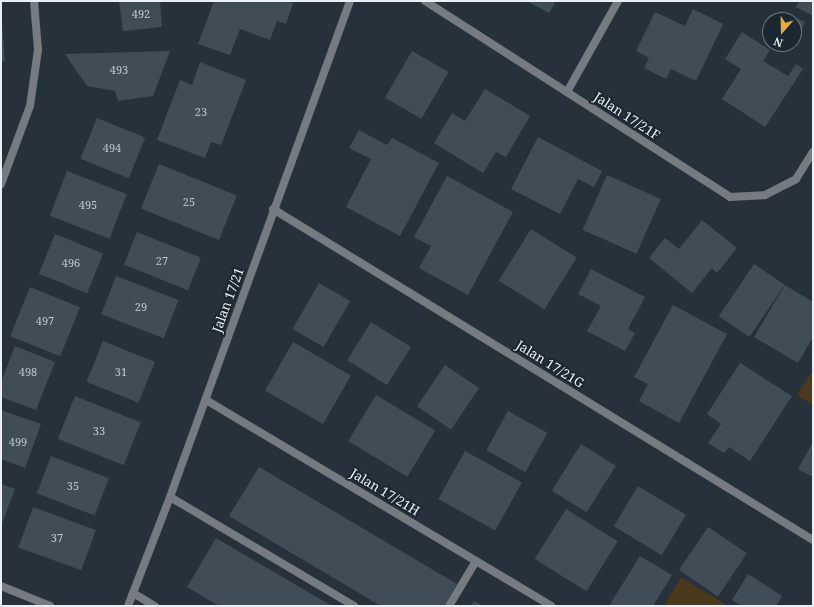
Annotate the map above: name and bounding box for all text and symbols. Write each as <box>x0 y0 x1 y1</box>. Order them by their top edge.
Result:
house number: 492 <box>132 7 150 21</box>
north arrow <box>762 12 802 52</box>
text: N <box>771 34 785 51</box>
house number: 493 <box>110 63 128 77</box>
street label: Jalan 17/21F <box>591 89 663 143</box>
house number: 23 <box>195 105 207 119</box>
house number: 494 <box>103 141 121 155</box>
house number: 25 <box>183 195 195 209</box>
house number: 495 <box>79 198 97 212</box>
house number: 27 <box>156 254 168 268</box>
house number: 496 <box>62 256 80 270</box>
street label: Jalan 17/21 <box>209 265 247 335</box>
house number: 29 <box>135 300 147 314</box>
house number: 497 <box>36 314 54 328</box>
street label: Jalan 17/21G <box>513 337 587 391</box>
house number: 498 <box>19 365 37 379</box>
house number: 31 <box>115 365 127 379</box>
house number: 33 <box>93 424 105 438</box>
house number: 499 <box>9 435 27 449</box>
street label: Jalan 17/21H <box>347 465 423 519</box>
house number: 35 <box>67 479 79 493</box>
house number: 37 <box>51 531 63 545</box>

